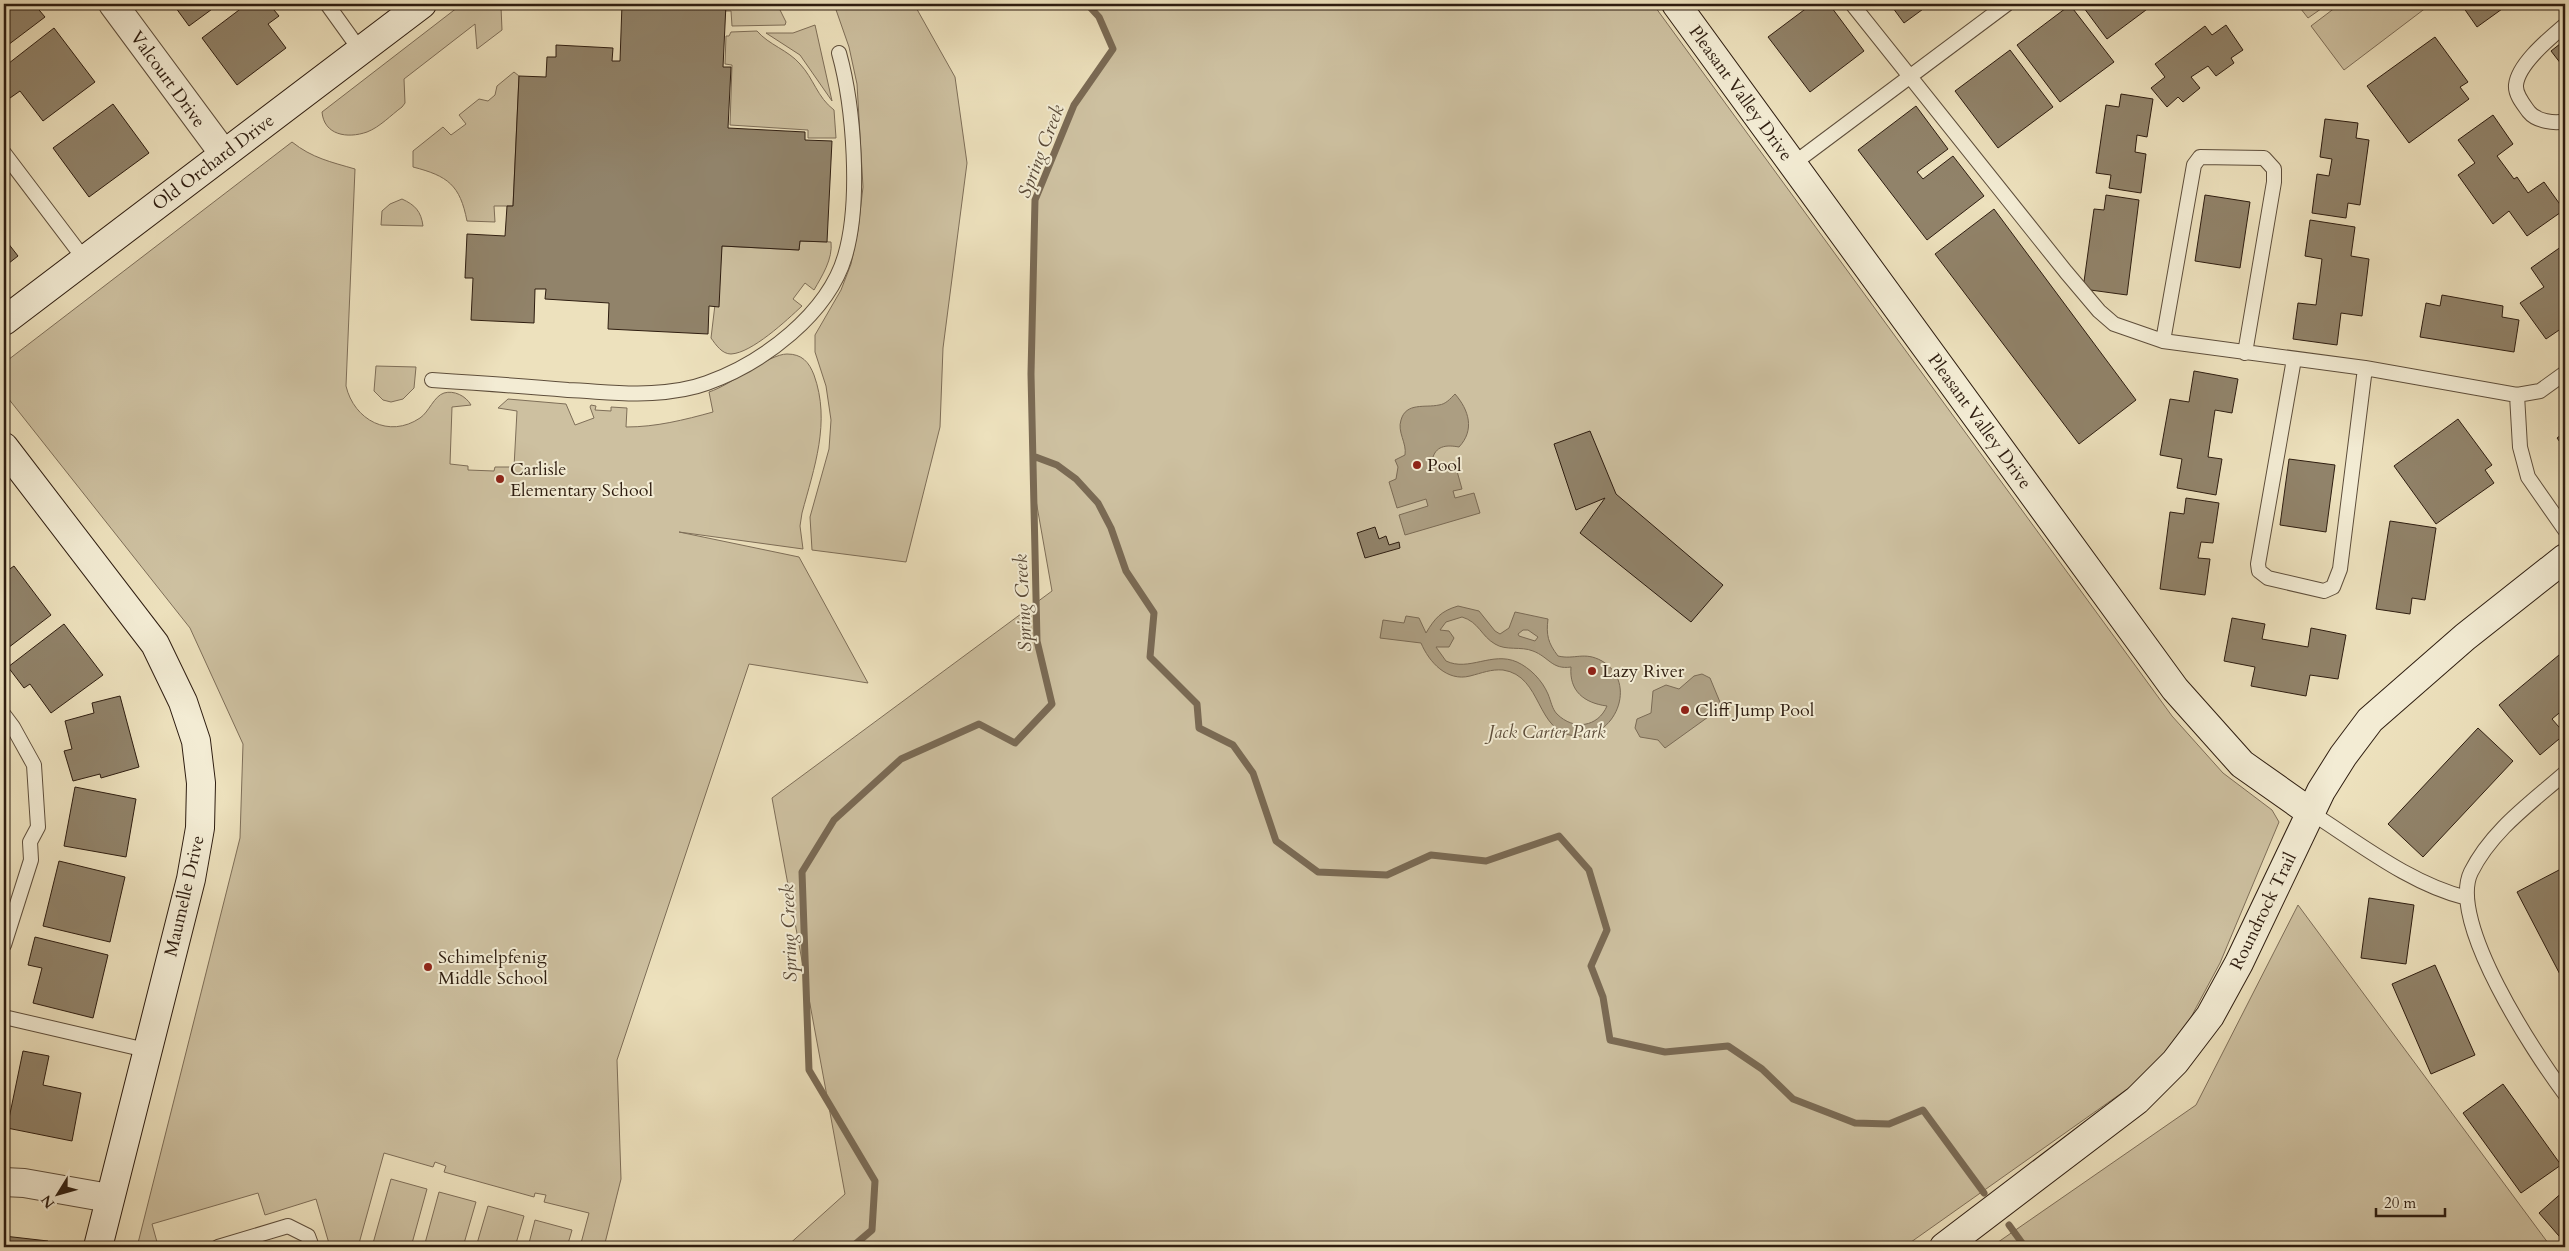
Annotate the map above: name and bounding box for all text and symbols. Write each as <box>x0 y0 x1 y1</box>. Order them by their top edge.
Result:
street label: Pleasant Valley Drive <box>1683 20 1798 166</box>
street label: Valcourt Drive <box>124 26 211 133</box>
water label: Spring Creek <box>1011 100 1071 202</box>
street label: Old Orchard Drive <box>147 108 280 217</box>
street label: Pleasant Valley Drive <box>1922 348 2037 494</box>
place label: Pool <box>1427 453 1462 478</box>
place label: Carlisle Elementary School <box>510 457 653 503</box>
marker: Pool <box>1411 459 1423 471</box>
marker: Carlisle Elementary School <box>494 473 506 485</box>
water label: Spring Creek <box>1007 553 1039 653</box>
place label: Lazy River <box>1602 659 1685 684</box>
marker: Lazy River <box>1586 665 1598 677</box>
place label: Cliff Jump Pool <box>1695 698 1815 723</box>
marker: Cliff Jump Pool <box>1679 704 1691 716</box>
park label: Jack Carter Park <box>1484 720 1606 745</box>
street label: Maumelle Drive <box>158 833 211 959</box>
street label: Roundrock Trail <box>2224 848 2303 974</box>
water label: Spring Creek <box>774 883 804 982</box>
place label: Schimelpfenig Middle School <box>438 945 548 991</box>
marker: Schimelpfenig Middle School <box>422 961 434 973</box>
north arrow <box>32 1168 82 1218</box>
scale bar <box>2376 1186 2445 1218</box>
text: N <box>37 1191 59 1212</box>
text: 20 m <box>2384 1193 2416 1213</box>

